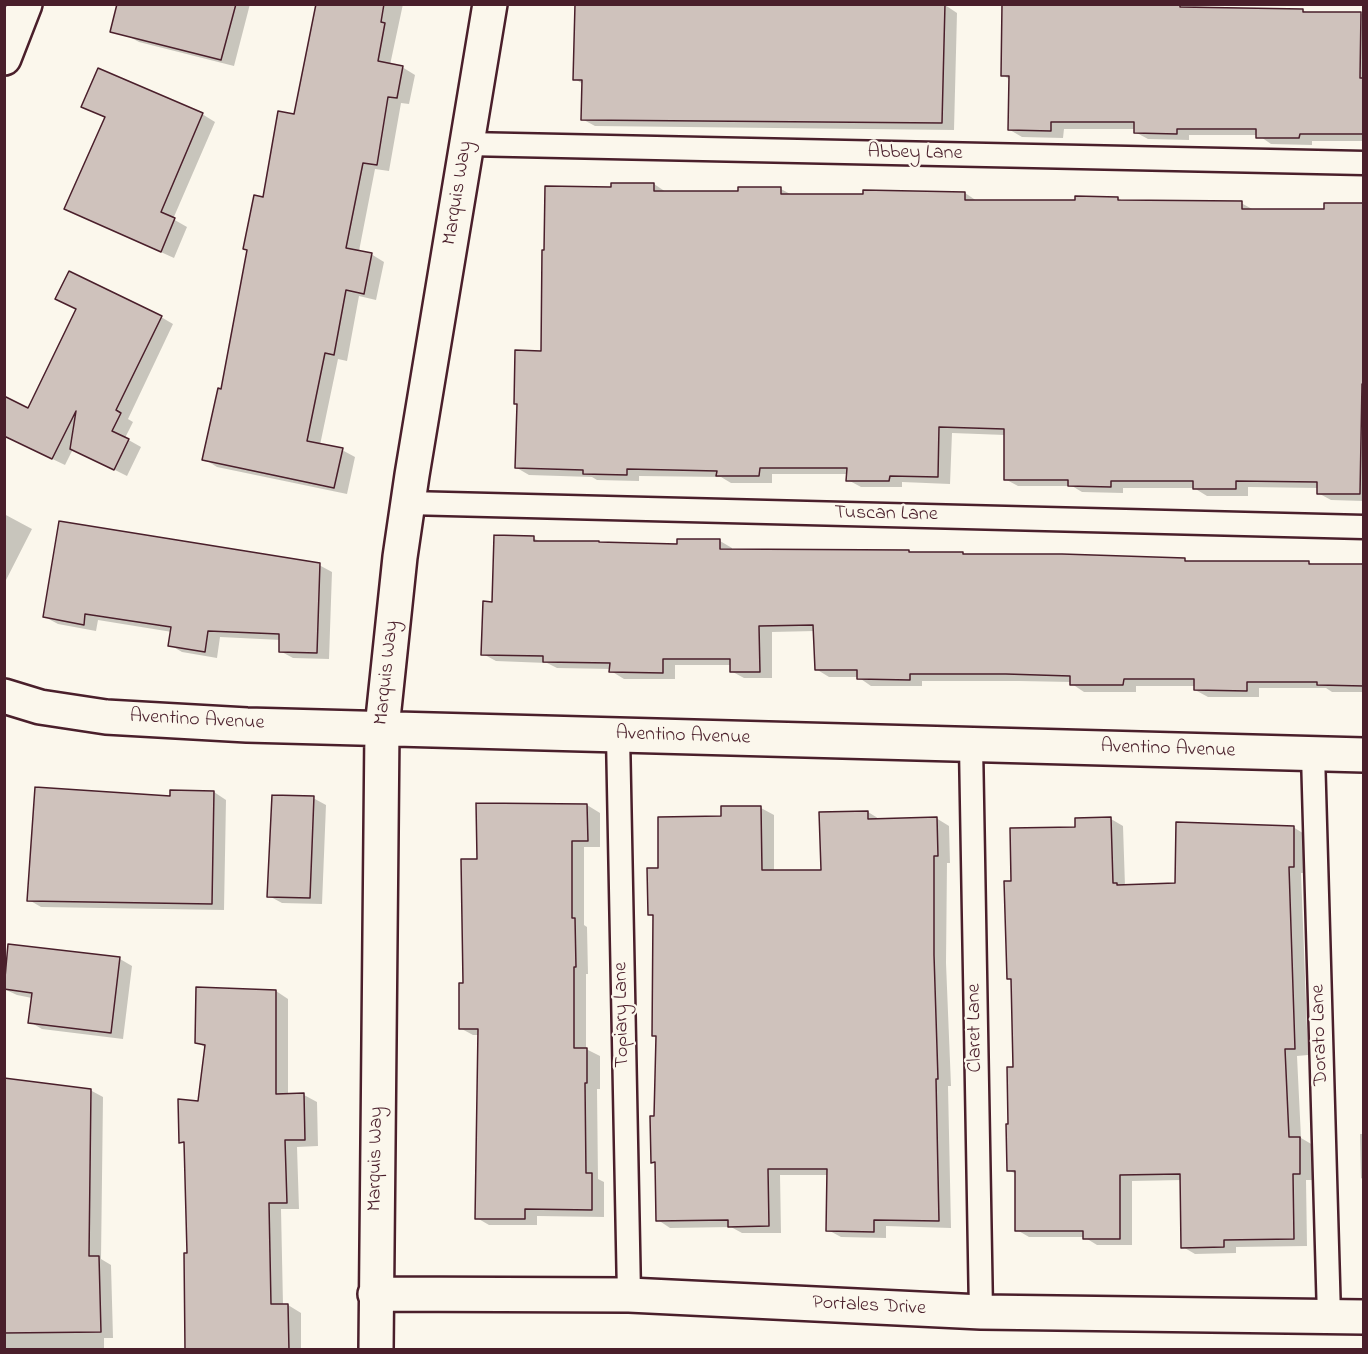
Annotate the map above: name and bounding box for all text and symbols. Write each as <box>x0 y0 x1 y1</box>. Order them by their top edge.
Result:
street label: Marquis Way <box>439 139 479 247</box>
street label: Abbey Lane <box>867 141 963 167</box>
street label: Tuscan Lane <box>834 502 938 528</box>
street label: Marquis Way <box>371 620 405 726</box>
street label: Aventino Avenue <box>129 705 265 737</box>
street label: Aventino Avenue <box>615 723 751 751</box>
street label: Aventino Avenue <box>1100 736 1236 764</box>
street label: Topiary Lane <box>610 962 636 1068</box>
street label: Claret Lane <box>963 983 989 1073</box>
street label: Dorato Lane <box>1307 984 1335 1086</box>
street label: Marquis Way <box>364 1106 390 1212</box>
street label: Portales Drive <box>812 1292 926 1322</box>

